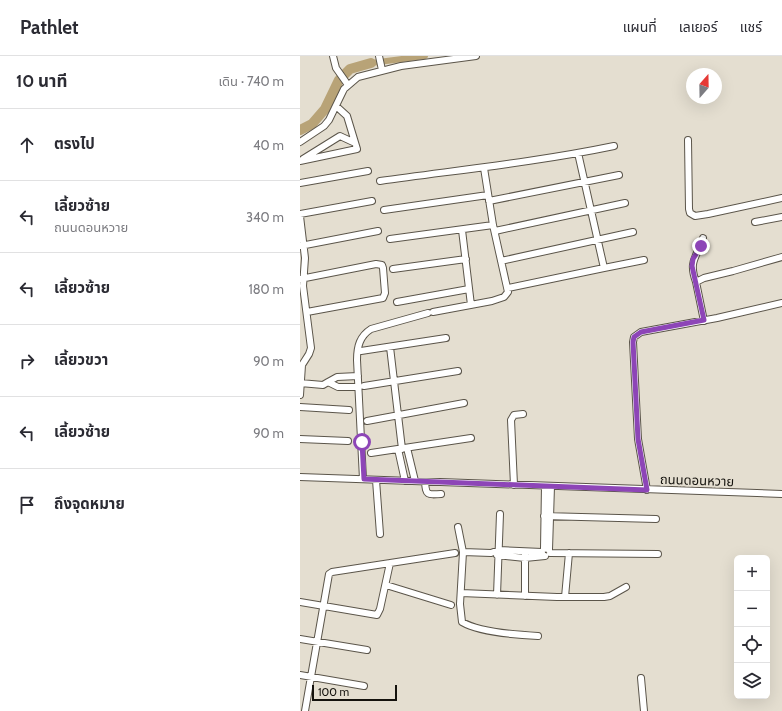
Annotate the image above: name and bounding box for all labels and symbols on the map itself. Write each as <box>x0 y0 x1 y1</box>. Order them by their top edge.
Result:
north arrow <box>686 68 722 104</box>
route end <box>692 237 710 255</box>
route start <box>353 433 371 451</box>
street label: ถนนดอนหวาย <box>660 471 734 489</box>
scale bar <box>312 683 397 702</box>

